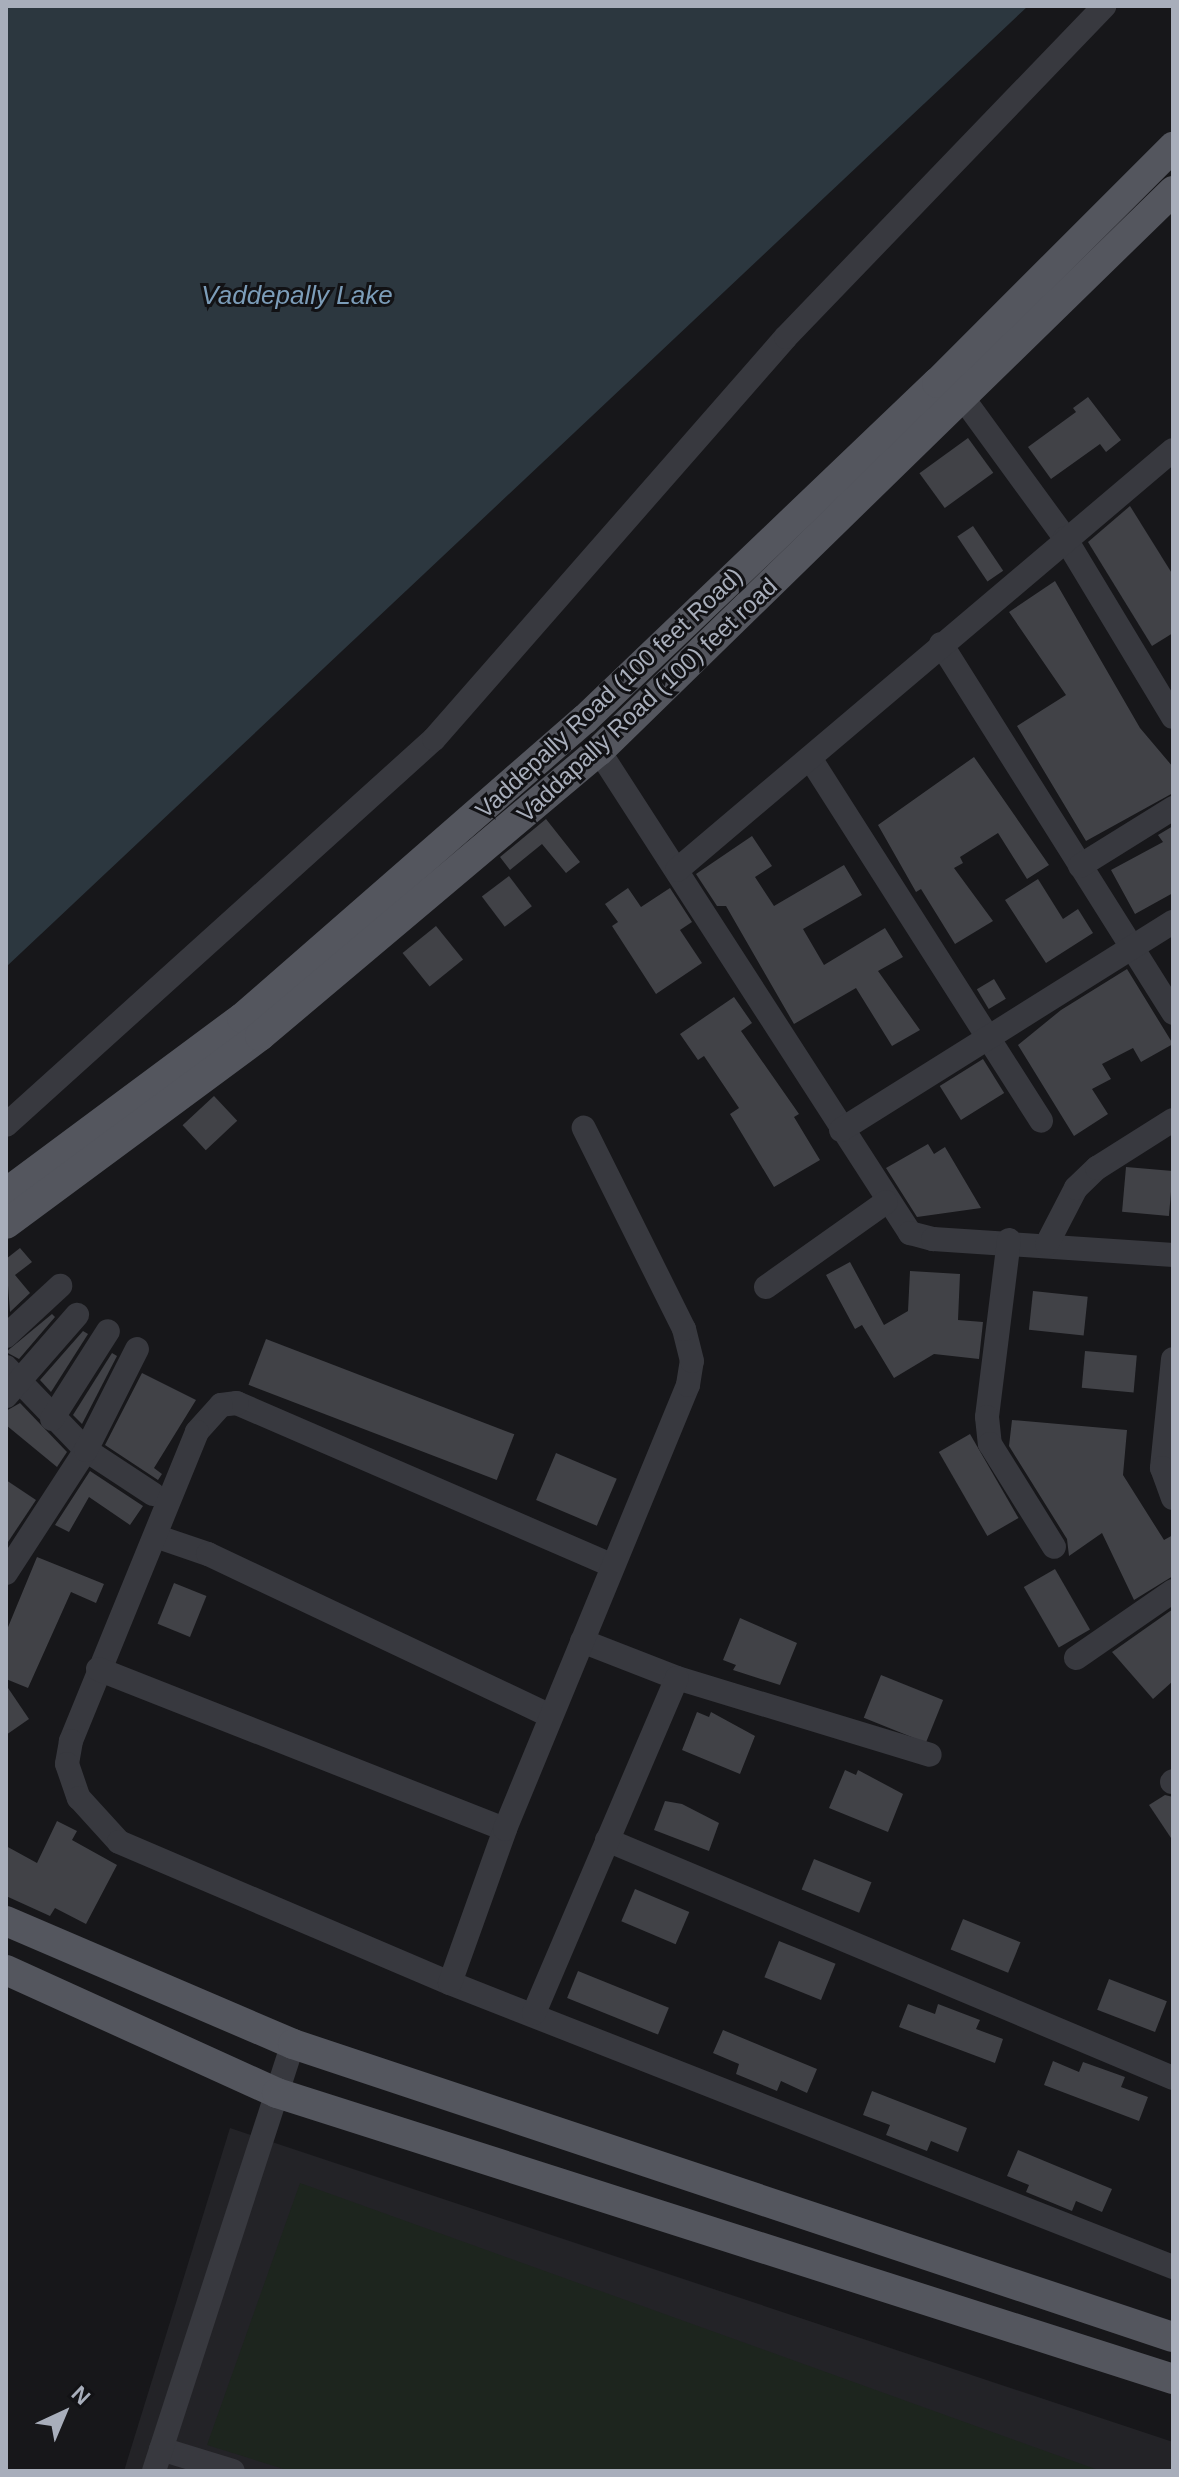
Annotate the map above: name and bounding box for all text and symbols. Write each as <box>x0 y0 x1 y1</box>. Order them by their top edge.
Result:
water label: Vaddepally Lake <box>201 280 393 312</box>
street label: Vaddepally Road (100 feet Road) <box>470 562 748 824</box>
street label: Vaddapally Road (100) feet road <box>511 572 783 828</box>
north arrow <box>24 2373 104 2453</box>
text: N <box>67 2381 95 2410</box>

